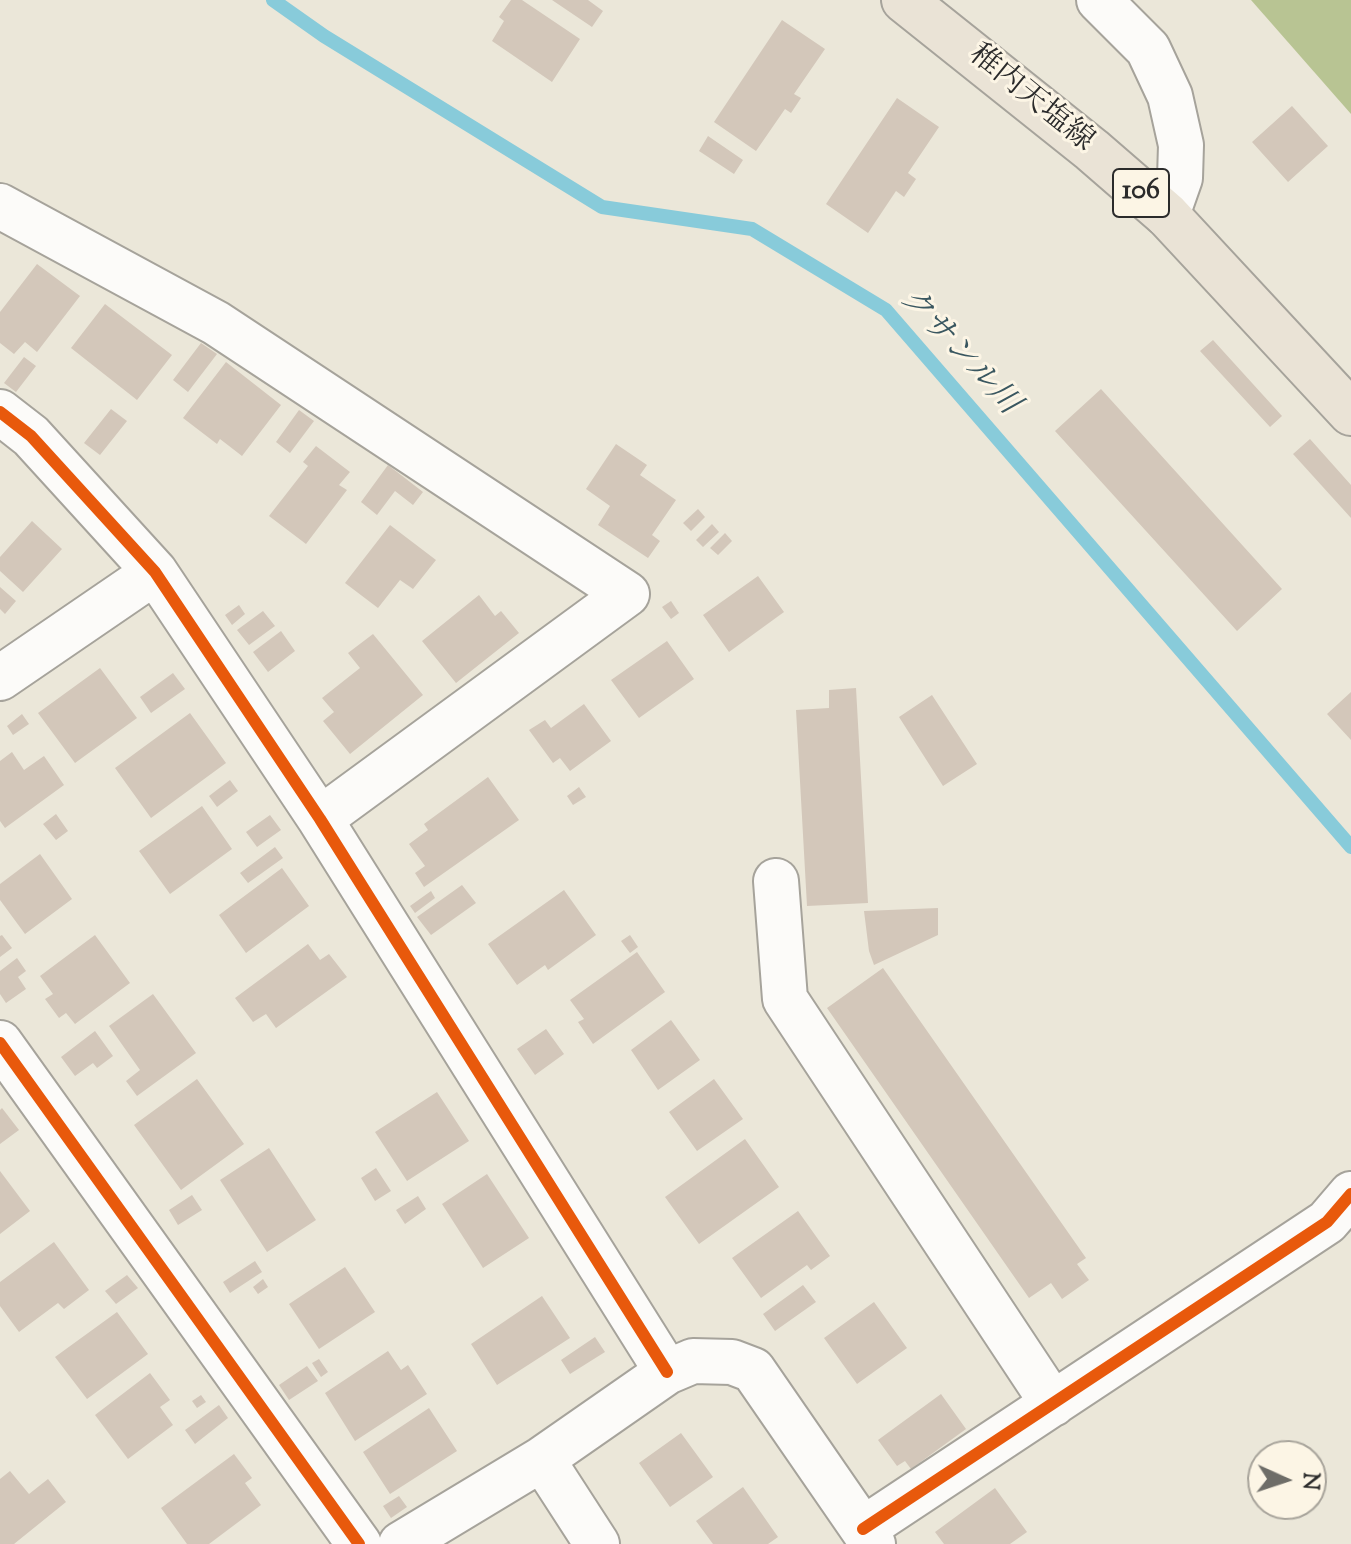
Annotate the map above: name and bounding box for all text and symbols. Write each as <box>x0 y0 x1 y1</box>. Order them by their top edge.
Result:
street label: 稚内天塩線 <box>960 39 1100 161</box>
road number: 106 <box>1113 169 1169 217</box>
water label: クサンル川 <box>888 281 1026 425</box>
north arrow <box>1247 1440 1327 1520</box>
text: N <box>1293 1472 1325 1491</box>

